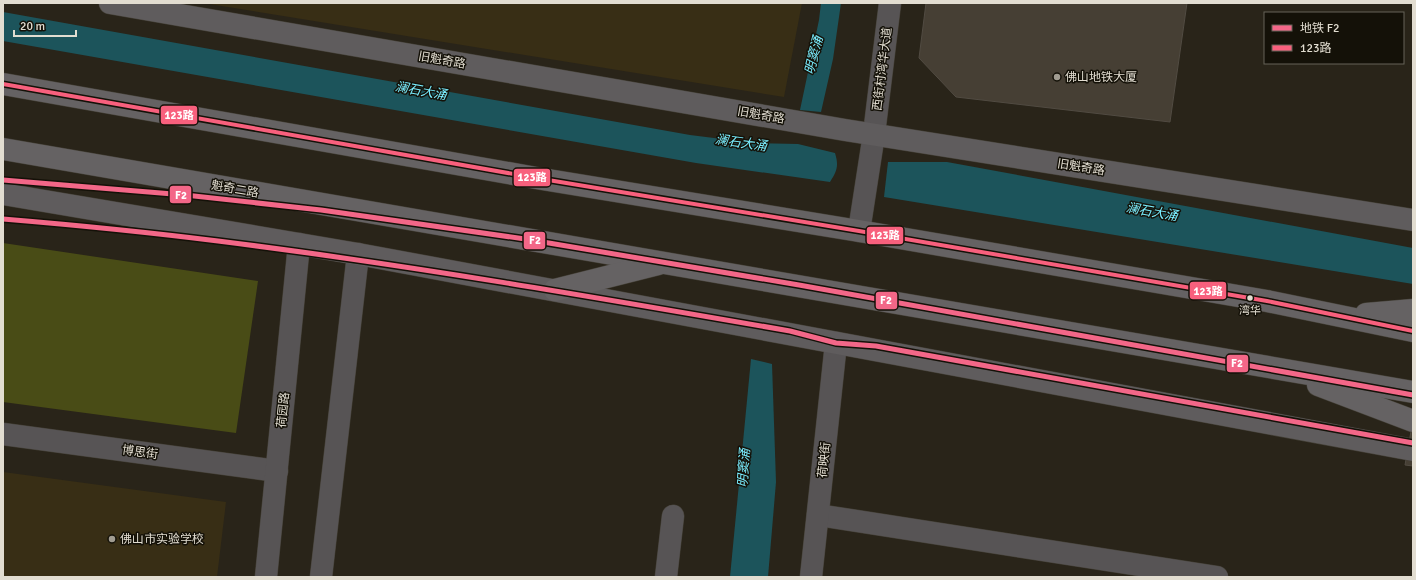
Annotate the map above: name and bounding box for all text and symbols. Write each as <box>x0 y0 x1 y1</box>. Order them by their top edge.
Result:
scale bar <box>14 12 76 38</box>
legend <box>1264 12 1404 64</box>
text: 20 m <box>20 19 45 34</box>
text: 地铁 F2 <box>1300 21 1339 36</box>
street label: 西街村湾华大道 <box>870 26 895 112</box>
water label: 明窦涌 <box>801 32 827 76</box>
text: 123路 <box>1300 41 1331 56</box>
street label: 旧魁奇路 <box>417 49 467 72</box>
place label: 佛山地铁大厦 <box>1065 70 1137 85</box>
marker: 佛山地铁大厦 <box>1052 72 1062 82</box>
water label: 澜石大涌 <box>394 79 450 104</box>
street label: 旧魁奇路 <box>736 104 786 127</box>
line badge: 123路 <box>160 105 198 125</box>
text: 123路 <box>165 109 194 122</box>
water label: 澜石大涌 <box>714 131 770 155</box>
street label: 旧魁奇路 <box>1056 156 1106 179</box>
line badge: 123路 <box>513 168 551 187</box>
text: 123路 <box>518 171 547 184</box>
street label: 魁奇二路 <box>210 178 260 201</box>
line badge: F2 <box>169 185 192 204</box>
text: F2 <box>175 189 187 202</box>
water label: 澜石大涌 <box>1125 200 1181 225</box>
line badge: 123路 <box>866 226 904 245</box>
text: 123路 <box>871 229 900 242</box>
line badge: F2 <box>523 231 546 250</box>
text: F2 <box>529 234 541 247</box>
line badge: 123路 <box>1189 281 1227 300</box>
text: 123路 <box>1194 285 1223 298</box>
line badge: F2 <box>875 291 898 310</box>
marker: 湾华 <box>1245 293 1255 303</box>
text: F2 <box>880 294 892 307</box>
place label: 湾华 <box>1239 304 1261 317</box>
line badge: F2 <box>1226 354 1249 373</box>
text: F2 <box>1231 357 1243 370</box>
street label: 荷园路 <box>274 391 293 429</box>
street label: 荷映街 <box>815 441 834 479</box>
street label: 博思街 <box>121 443 159 462</box>
water label: 明窦涌 <box>735 446 753 488</box>
place label: 佛山市实验学校 <box>120 532 204 547</box>
marker: 佛山市实验学校 <box>107 534 117 544</box>

